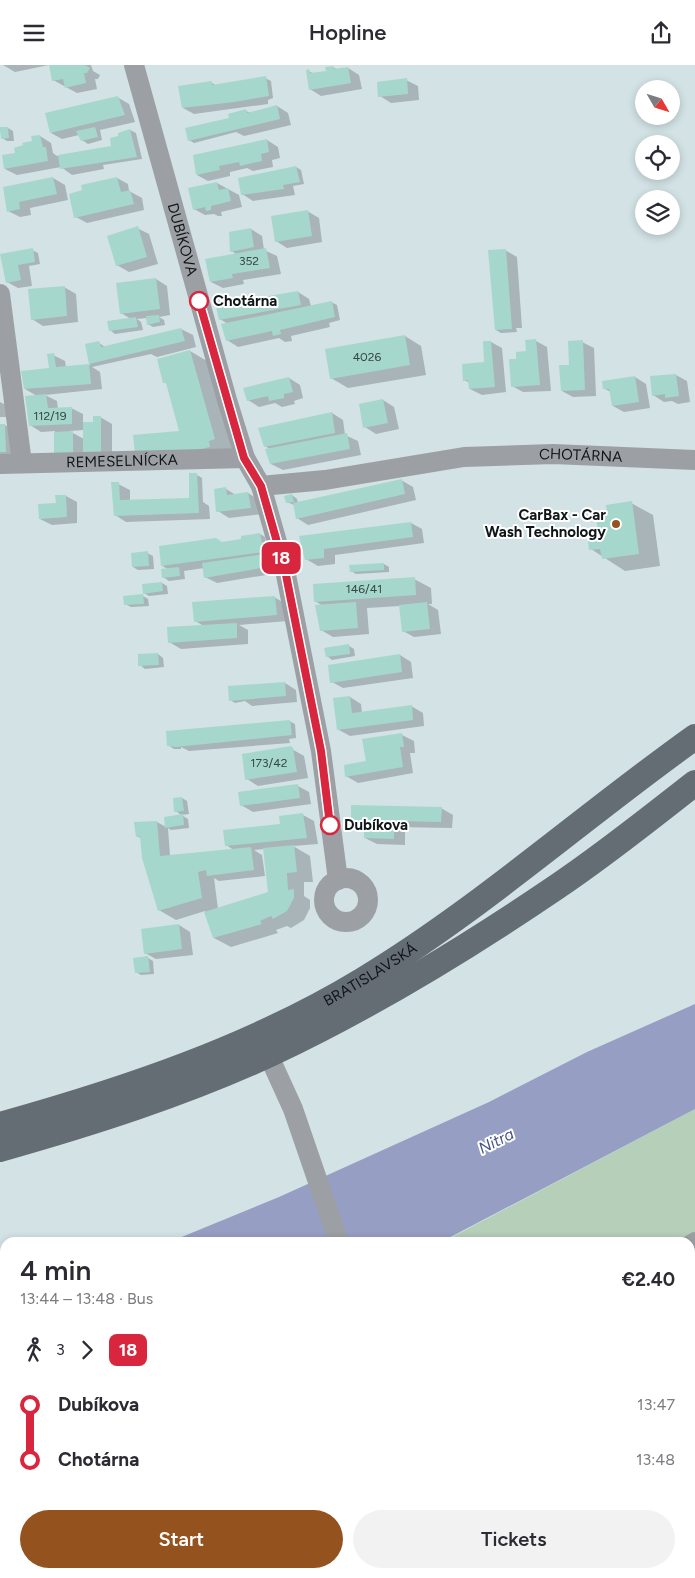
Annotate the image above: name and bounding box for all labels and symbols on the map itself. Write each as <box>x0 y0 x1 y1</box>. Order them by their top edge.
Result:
north arrow <box>635 80 680 125</box>
street label: DUBÍKOVA <box>164 201 201 278</box>
house number: 352 <box>239 254 259 268</box>
marker: Chotárna <box>189 291 209 311</box>
place label: Chotárna <box>213 292 277 310</box>
house number: 4026 <box>353 350 382 364</box>
house number: 112/19 <box>33 409 67 423</box>
street label: CHOTÁRNA <box>539 445 623 466</box>
street label: REMESELNÍCKA <box>66 451 178 471</box>
place label: CarBax - Car Wash Technology <box>485 506 606 541</box>
marker: CarBax - Car Wash Technology <box>610 518 622 530</box>
line badge: 18 <box>258 542 304 574</box>
house number: 146/41 <box>346 582 382 596</box>
house number: 173/42 <box>251 756 287 770</box>
marker: Dubíkova <box>320 815 340 835</box>
place label: Dubíkova <box>344 816 408 834</box>
street label: BRATISLAVSKÁ <box>320 939 420 1010</box>
water label: Nitra <box>475 1124 517 1158</box>

